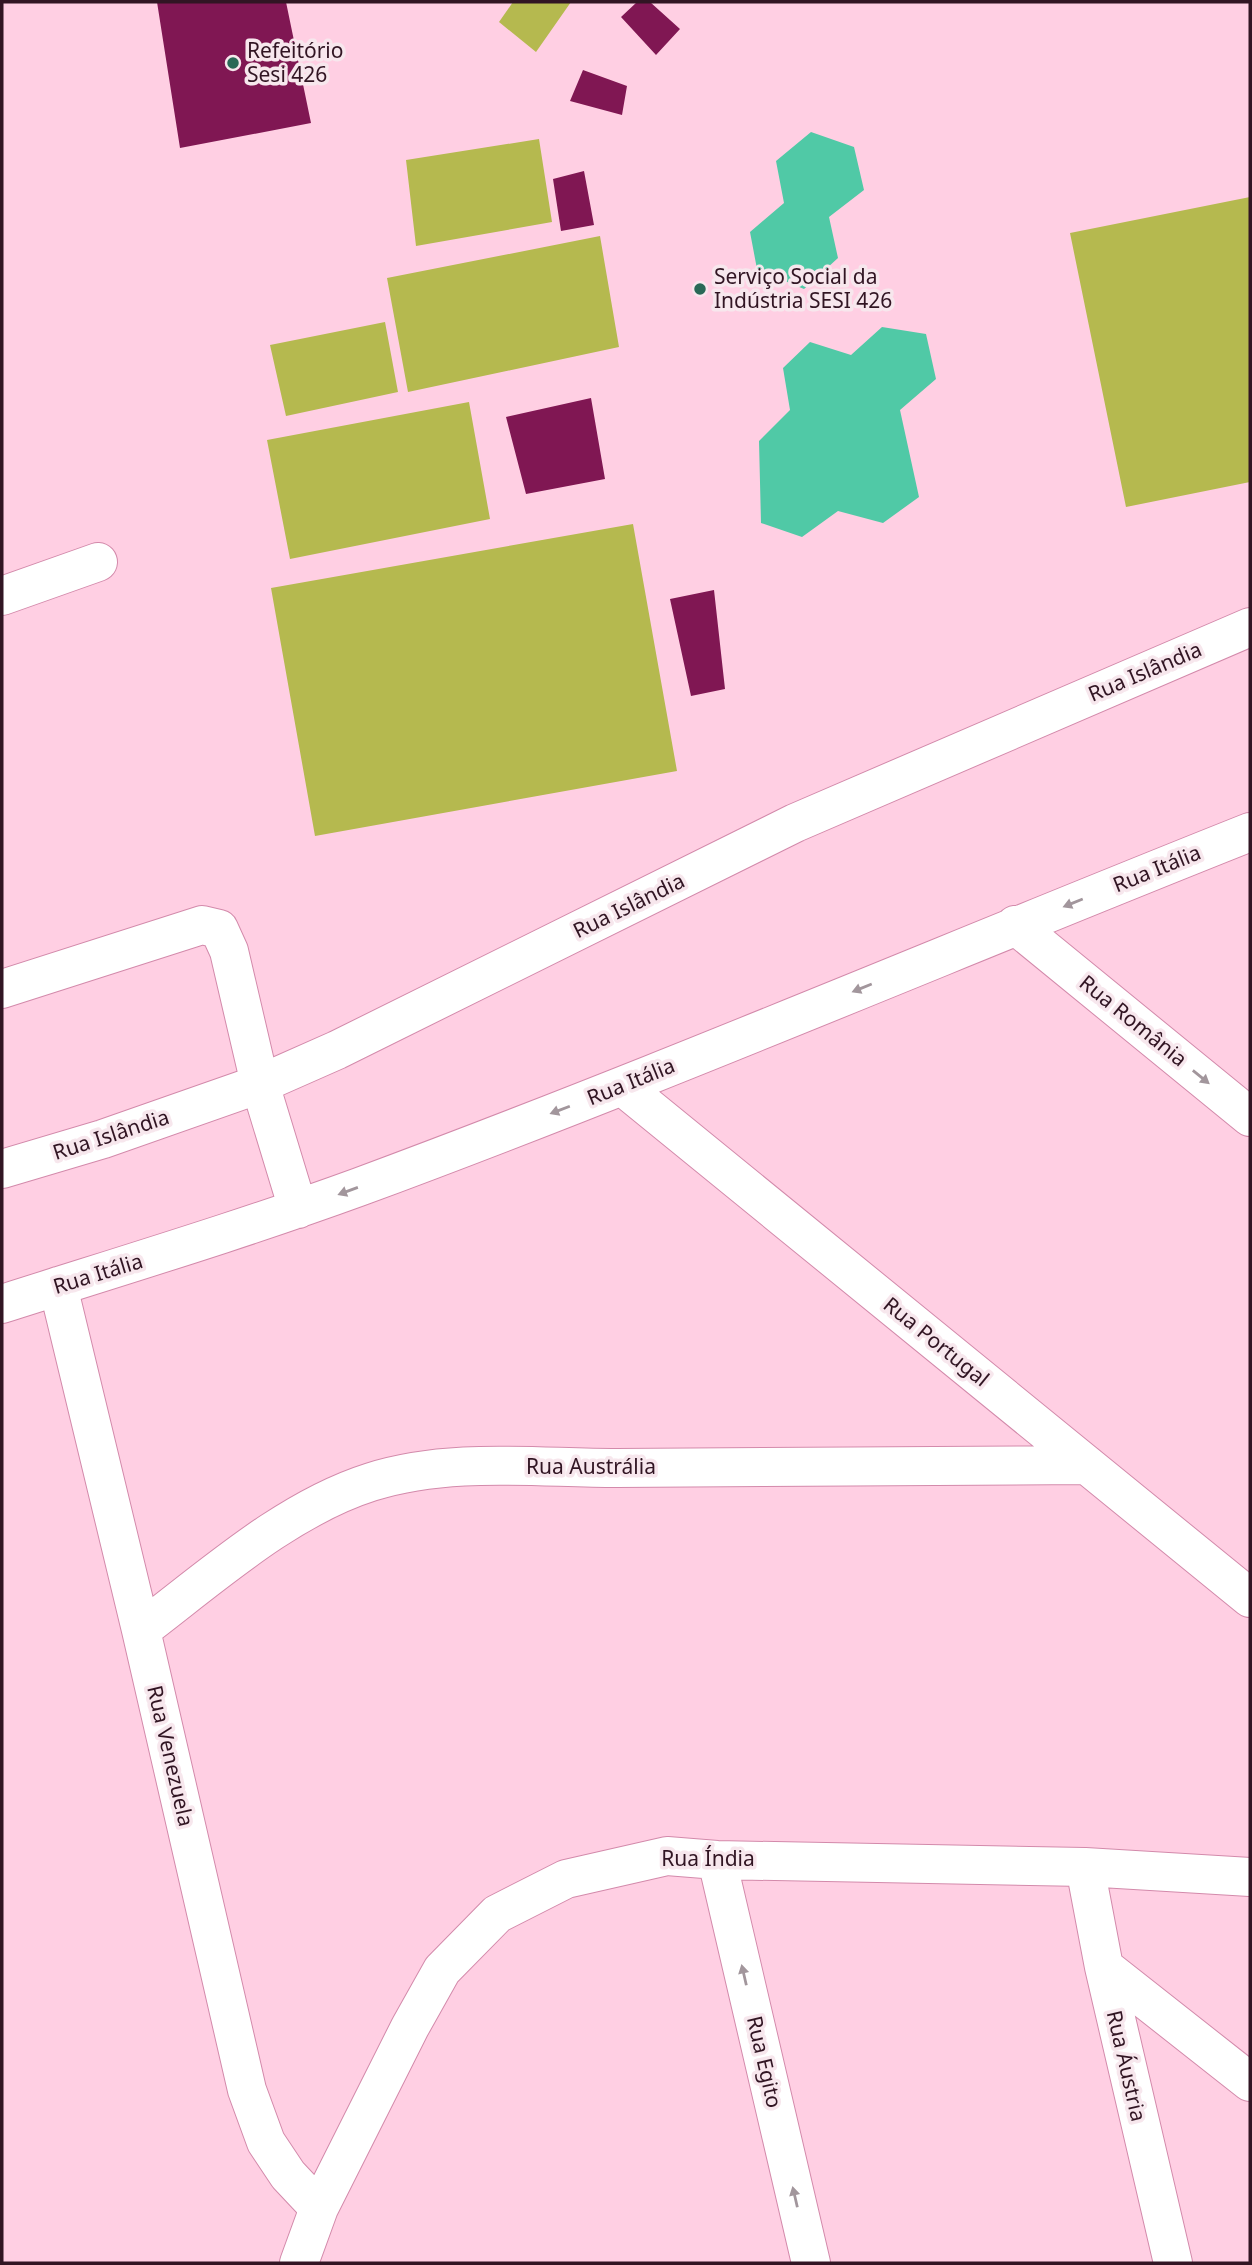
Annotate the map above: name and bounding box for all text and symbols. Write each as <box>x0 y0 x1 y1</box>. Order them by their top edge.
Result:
place label: Refeitório Sesi 426 <box>247 36 343 88</box>
marker: Refeitório Sesi 426 <box>225 55 241 71</box>
place label: Serviço Social da Indústria SESI 426 <box>714 262 892 314</box>
marker: Serviço Social da Indústria SESI 426 <box>692 281 708 297</box>
street label: Rua Islândia <box>1084 635 1206 708</box>
street label: Rua Itália <box>1109 838 1205 898</box>
street label: Rua Islândia <box>568 866 689 944</box>
one-way arrow <box>1062 897 1083 908</box>
street label: Rua România <box>1074 968 1193 1072</box>
one-way arrow <box>852 982 872 994</box>
street label: Rua Itália <box>583 1051 679 1111</box>
one-way arrow <box>1192 1069 1210 1084</box>
street label: Rua Islândia <box>49 1102 172 1166</box>
one-way arrow <box>549 1104 570 1115</box>
one-way arrow <box>337 1186 358 1197</box>
street label: Rua Itália <box>49 1246 146 1300</box>
street label: Rua Portugal <box>878 1290 995 1392</box>
street label: Rua Austrália <box>526 1452 656 1480</box>
street label: Rua Venezuela <box>141 1683 201 1829</box>
street label: Rua Índia <box>661 1844 755 1872</box>
one-way arrow <box>738 1964 749 1986</box>
street label: Rua Áustria <box>1101 2007 1153 2124</box>
street label: Rua Egito <box>741 2013 789 2111</box>
one-way arrow <box>790 2186 801 2208</box>

